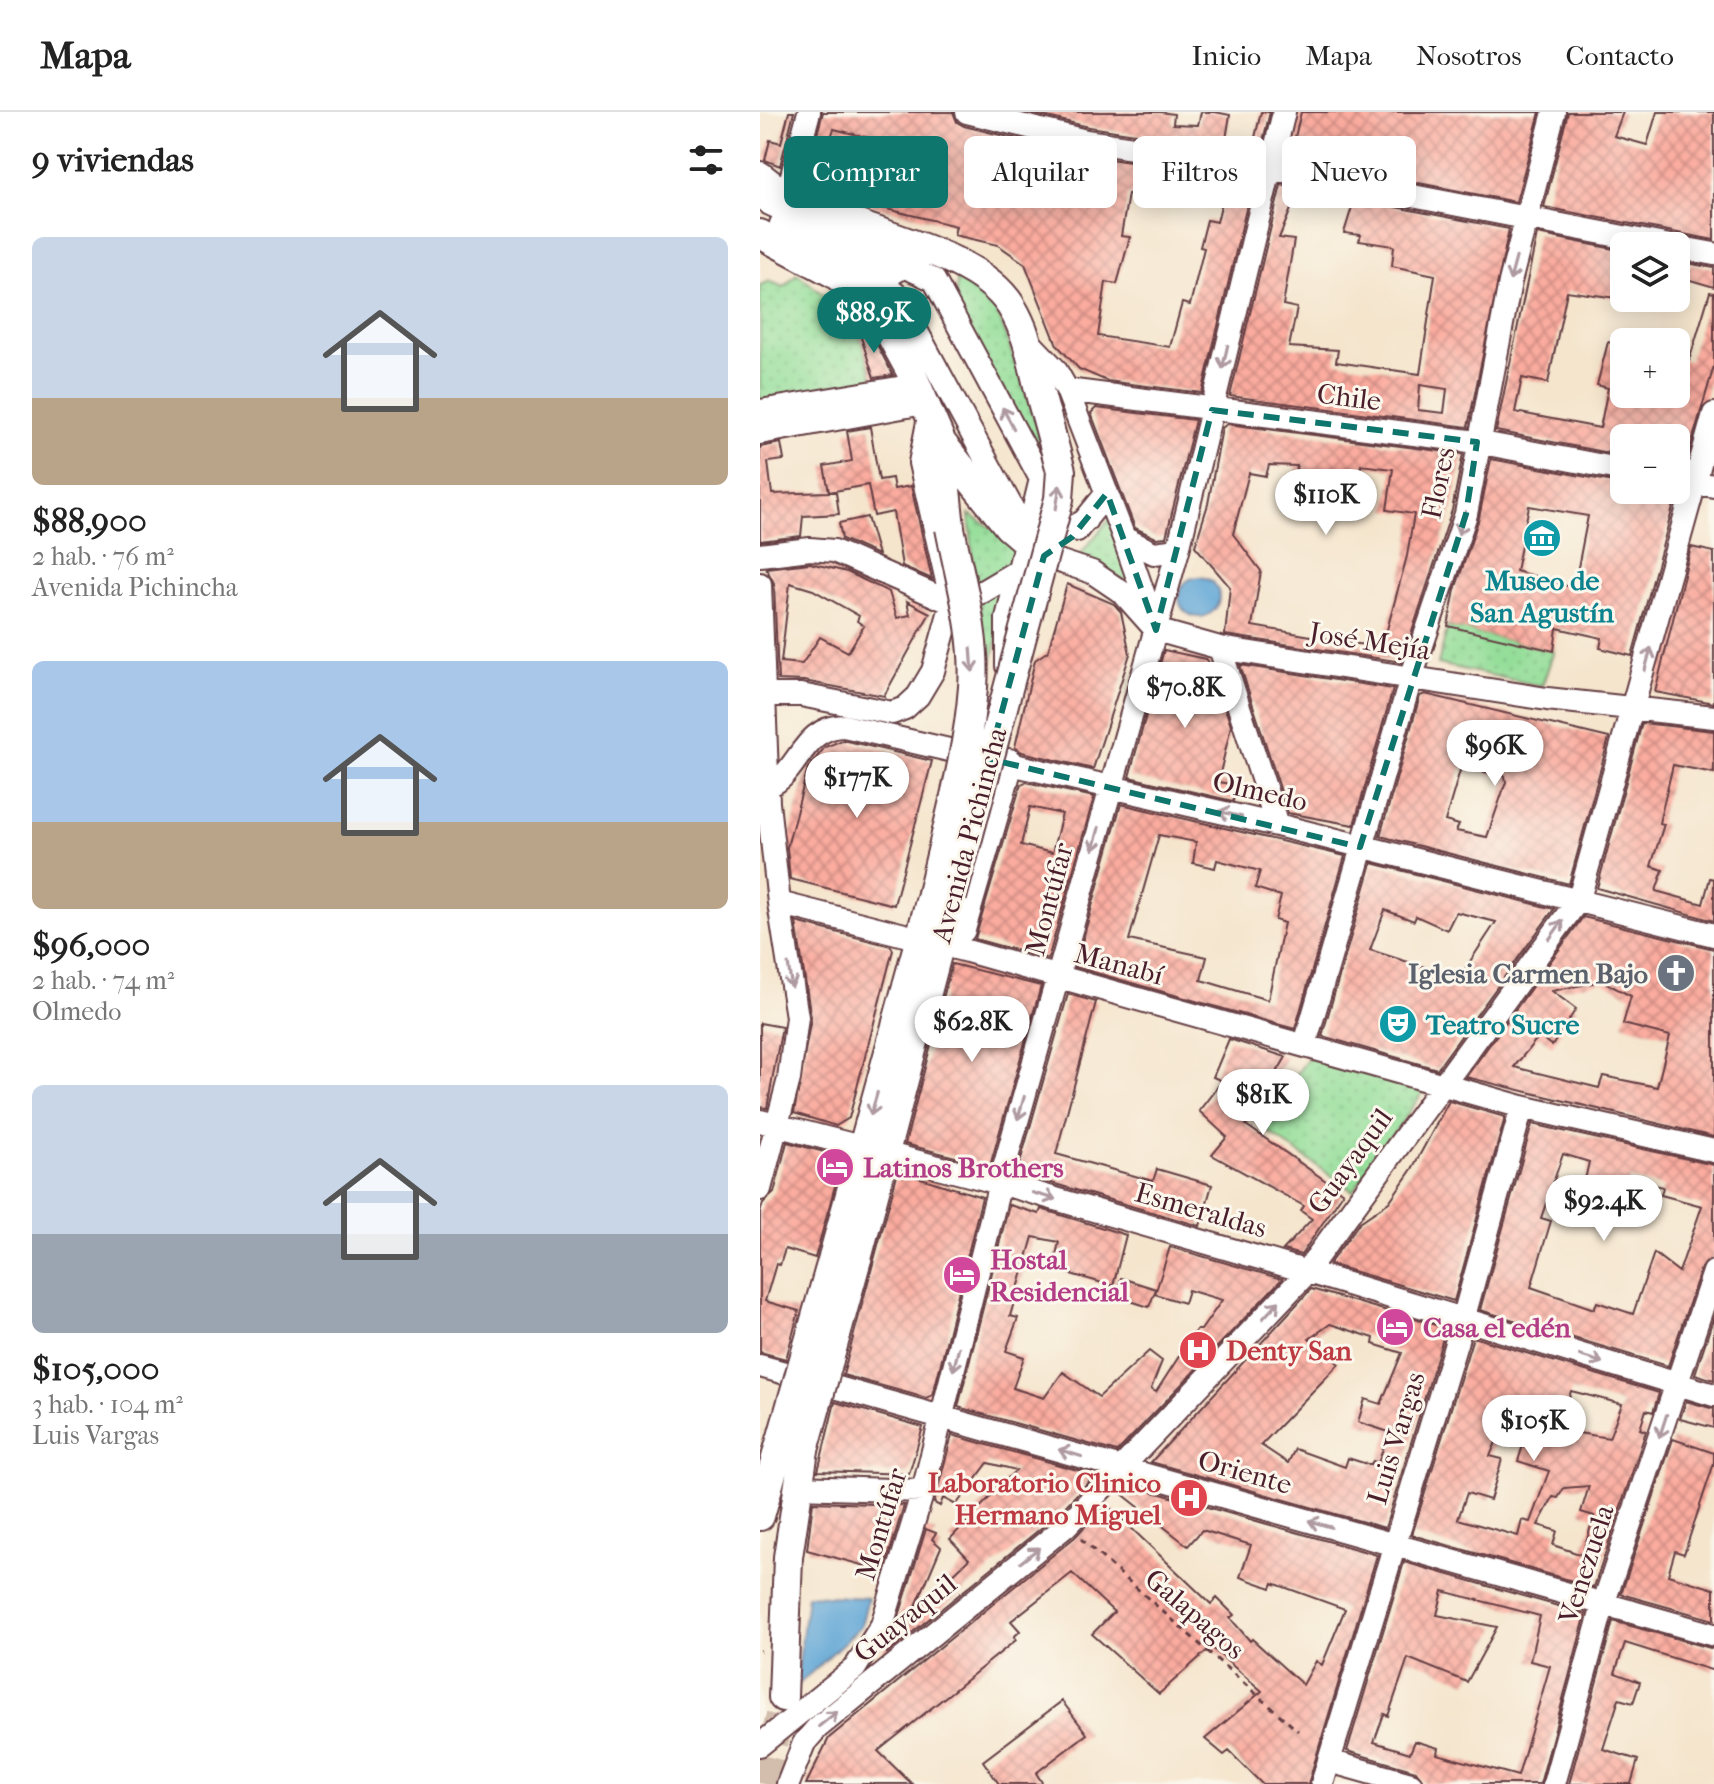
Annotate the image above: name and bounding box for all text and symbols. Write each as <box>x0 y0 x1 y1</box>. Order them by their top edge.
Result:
text: Mapa <box>40 33 131 78</box>
text: Inicio <box>1191 39 1261 72</box>
text: Mapa <box>1305 39 1372 72</box>
text: Nosotros <box>1416 39 1522 72</box>
text: Contacto <box>1566 39 1674 72</box>
chip: Comprar <box>784 136 948 208</box>
chip: Alquilar <box>964 136 1117 208</box>
chip: Filtros <box>1133 136 1266 208</box>
chip: Nuevo <box>1282 136 1416 208</box>
icon: filters <box>684 138 728 182</box>
text: 9 viviendas <box>32 140 194 180</box>
map controls <box>1610 232 1690 504</box>
button: layers <box>1610 232 1690 312</box>
one-way arrow <box>1505 255 1520 281</box>
pin: $88.9K <box>809 287 939 355</box>
icon: home <box>308 289 452 433</box>
text: $88.9K <box>835 297 913 328</box>
button: + <box>1610 328 1690 408</box>
one-way arrow <box>1216 344 1231 370</box>
street label: Chile <box>1315 377 1383 417</box>
one-way arrow <box>1000 406 1016 430</box>
button: − <box>1610 424 1690 504</box>
street label: Flores <box>1414 444 1462 522</box>
pin: $110K <box>1270 469 1382 537</box>
text: $110K <box>1293 479 1359 510</box>
one-way arrow <box>1052 485 1067 510</box>
text: $88,900 <box>32 501 147 541</box>
one-way arrow <box>1454 510 1469 536</box>
museum icon: Museo de San Agustín <box>1521 517 1563 559</box>
text: 2 hab. · 76 m² <box>32 541 174 572</box>
place label: Museo de San Agustín <box>1470 564 1615 629</box>
text: Avenida Pichincha <box>32 572 238 603</box>
street label: José Mejía <box>1305 615 1434 667</box>
one-way arrow <box>965 646 980 673</box>
one-way arrow <box>1641 647 1656 673</box>
pin: $70.8K <box>1120 662 1250 730</box>
text: $70.8K <box>1146 672 1224 703</box>
icon: home <box>308 713 452 857</box>
pin: $96K <box>1448 720 1542 788</box>
street label: Avenida Pichincha <box>924 723 1014 947</box>
text: $96K <box>1465 730 1525 761</box>
pin: $177K <box>801 752 913 820</box>
text: $177K <box>823 762 891 793</box>
street label: Olmedo <box>1209 764 1311 818</box>
one-way arrow <box>1218 806 1243 821</box>
one-way arrow <box>1088 826 1103 852</box>
street label: Montúfar <box>1018 839 1080 959</box>
one-way arrow <box>1547 920 1564 941</box>
text: $96,000 <box>32 925 150 965</box>
street label: Manabí <box>1071 936 1168 992</box>
church icon: Iglesia Carmen Bajo <box>1655 952 1697 994</box>
place label: Iglesia Carmen Bajo <box>1408 957 1648 990</box>
one-way arrow <box>784 962 799 988</box>
text: 2 hab. · 74 m² <box>32 965 174 996</box>
text: Olmedo <box>32 996 122 1027</box>
pin: $62.8K <box>907 996 1037 1064</box>
theatre icon: Teatro Sucre <box>1377 1003 1419 1045</box>
text: $62.8K <box>933 1006 1011 1037</box>
place label: Teatro Sucre <box>1425 1008 1579 1041</box>
pin: $81K <box>1216 1069 1310 1137</box>
text: $81K <box>1235 1079 1291 1110</box>
one-way arrow <box>865 1090 880 1116</box>
one-way arrow <box>1013 1094 1028 1120</box>
street label: Guayaquil <box>1301 1102 1399 1220</box>
icon: home <box>308 1137 452 1281</box>
hotel icon: Latinos Brothers <box>814 1146 856 1188</box>
place label: Latinos Brothers <box>863 1151 1064 1184</box>
street label: Esmeraldas <box>1131 1175 1271 1245</box>
pin: $92.4K <box>1539 1175 1669 1243</box>
text: $92.4K <box>1563 1185 1645 1216</box>
one-way arrow <box>1031 1189 1057 1204</box>
place label: Hostal Residencial <box>990 1243 1129 1308</box>
hotel icon: Hostal Residencial <box>941 1254 983 1296</box>
one-way arrow <box>1261 1301 1279 1321</box>
hotel icon: Casa el edén <box>1374 1306 1416 1348</box>
place label: Casa el edén <box>1423 1311 1572 1344</box>
hospital icon: Denty San <box>1177 1329 1219 1371</box>
place label: Denty San <box>1226 1334 1353 1367</box>
one-way arrow <box>948 1346 963 1372</box>
text: $105,000 <box>32 1349 159 1389</box>
one-way arrow <box>1578 1353 1603 1367</box>
street label: Luis Vargas <box>1360 1368 1432 1508</box>
text: 3 hab. · 104 m² <box>32 1389 183 1420</box>
pin: $105K <box>1478 1395 1590 1463</box>
text: $105K <box>1500 1405 1568 1436</box>
one-way arrow <box>1654 1413 1669 1438</box>
text: Luis Vargas <box>32 1420 159 1451</box>
street label: Oriente <box>1194 1443 1296 1501</box>
one-way arrow <box>1057 1445 1083 1460</box>
street label: Montúfar <box>848 1464 914 1584</box>
place label: Laboratorio Clinico Hermano Miguel <box>928 1466 1161 1531</box>
hospital icon: Laboratorio Clinico Hermano Miguel <box>1168 1477 1210 1519</box>
street label: Venezuela <box>1551 1499 1621 1629</box>
one-way arrow <box>1307 1516 1333 1531</box>
one-way arrow <box>1019 1547 1040 1564</box>
street label: Galapagos <box>1139 1562 1251 1666</box>
street label: Guayaquil <box>847 1567 963 1669</box>
one-way arrow <box>817 1711 838 1728</box>

